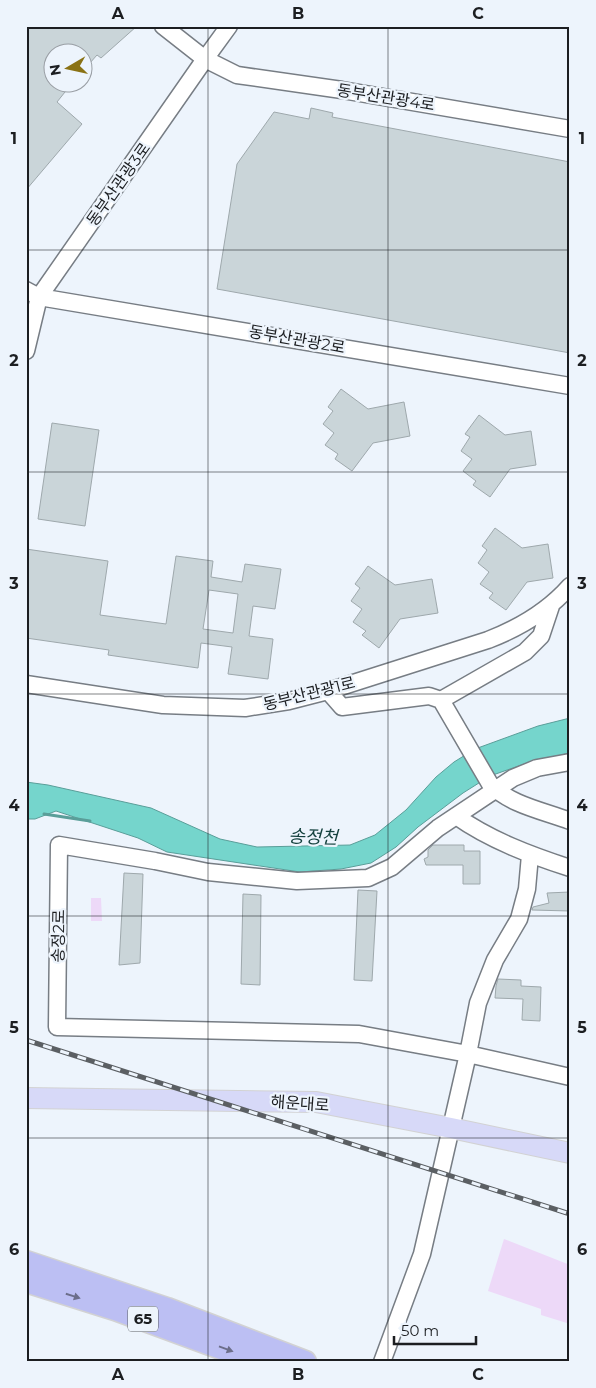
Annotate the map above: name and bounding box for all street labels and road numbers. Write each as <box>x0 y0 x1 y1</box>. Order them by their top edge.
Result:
street label: 동부산관광4로 <box>336 80 437 115</box>
street label: 동부산관광3로 <box>83 139 154 230</box>
street label: 동부산관광2로 <box>247 322 347 357</box>
street label: 동부산관광1로 <box>261 673 357 714</box>
street label: 송정2로 <box>49 909 68 963</box>
street label: 해운대로 <box>270 1092 330 1115</box>
road number: 65 <box>128 1306 158 1332</box>

